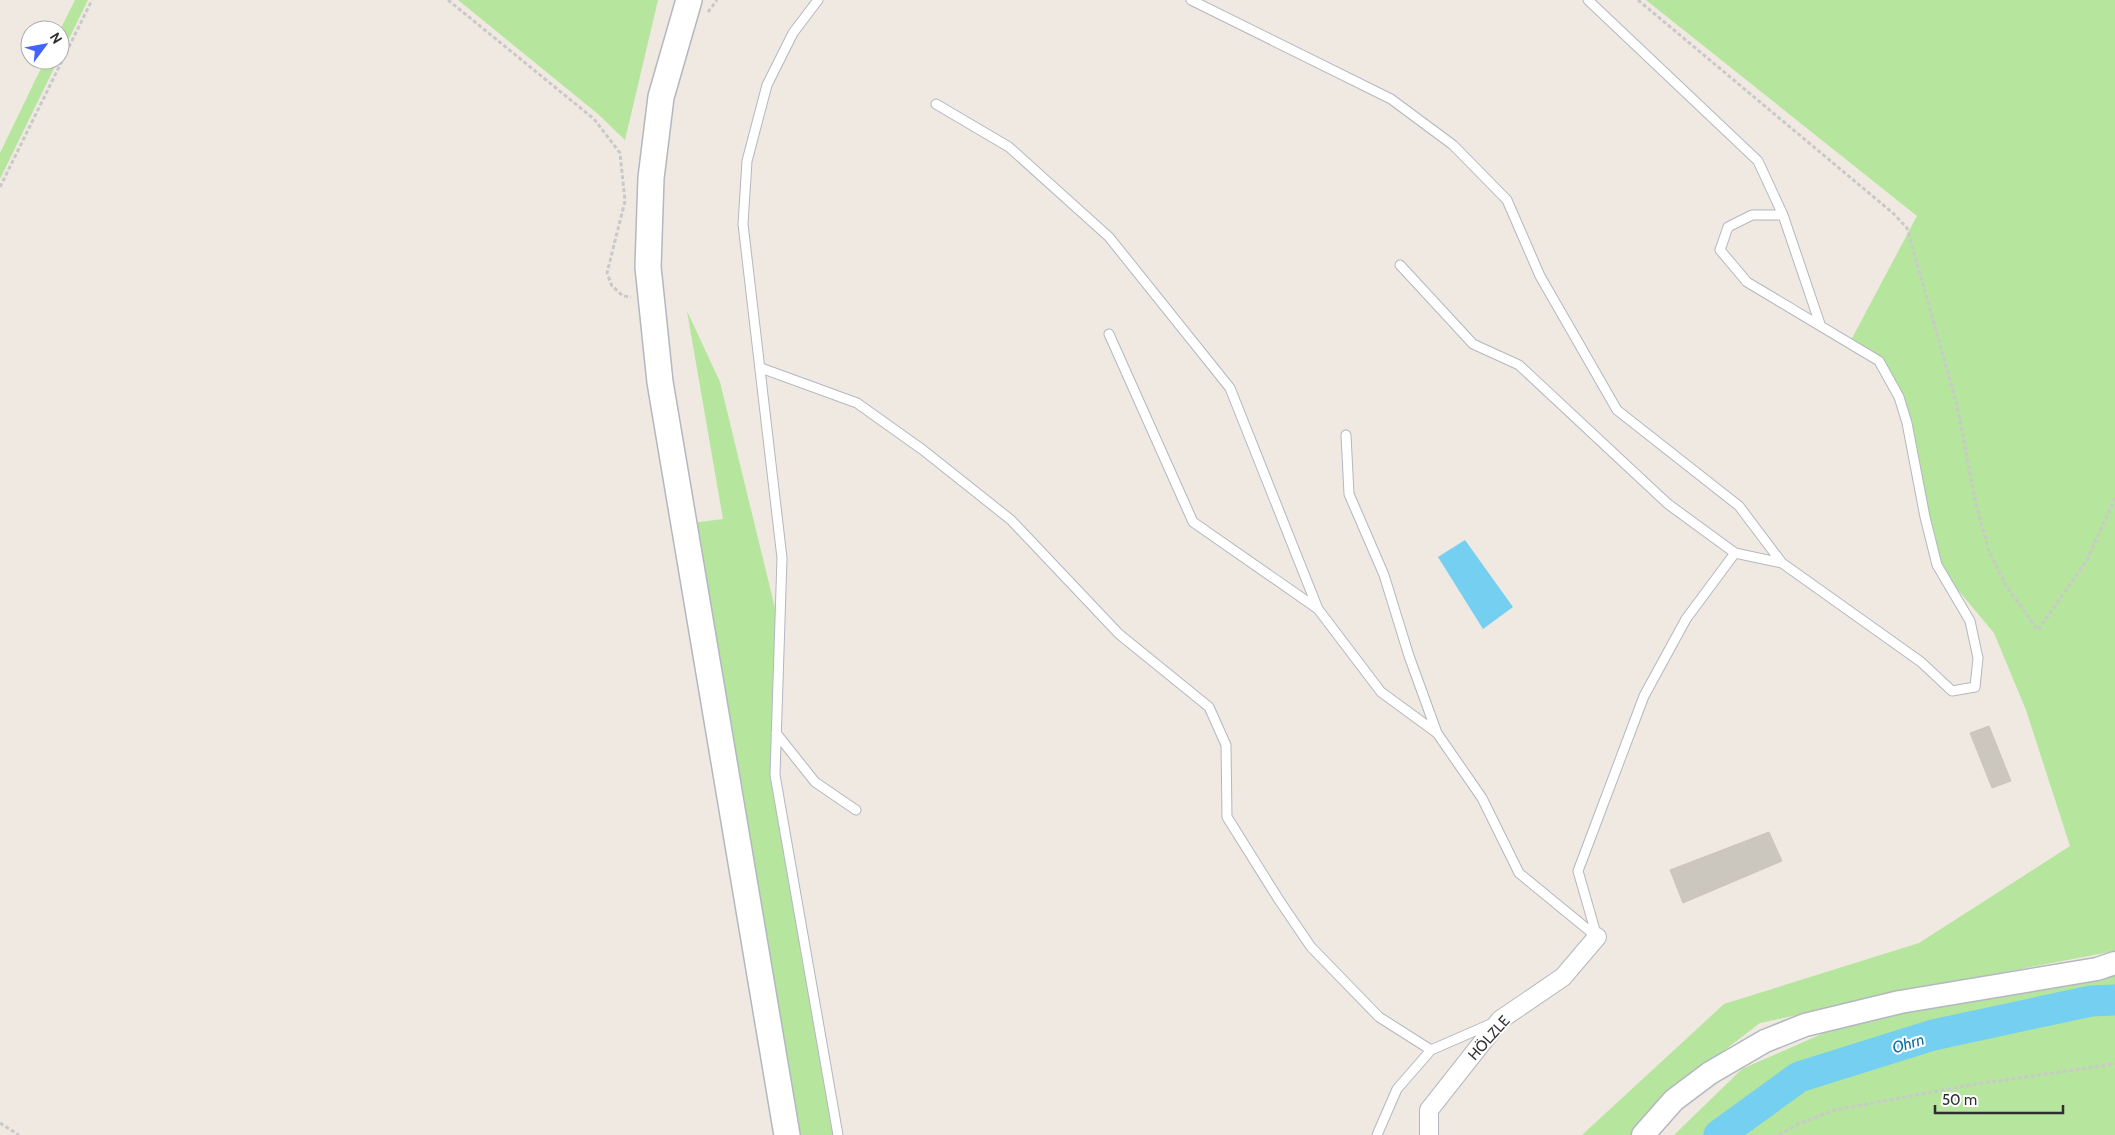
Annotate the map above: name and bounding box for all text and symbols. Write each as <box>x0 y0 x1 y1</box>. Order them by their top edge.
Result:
north arrow <box>20 20 70 70</box>
text: N <box>46 29 66 47</box>
street label: HÖLZLE <box>1464 1012 1514 1064</box>
water label: Ohrn <box>1890 1030 1926 1057</box>
scale bar <box>1935 1082 2062 1114</box>
text: 50 m <box>1942 1091 1977 1109</box>

